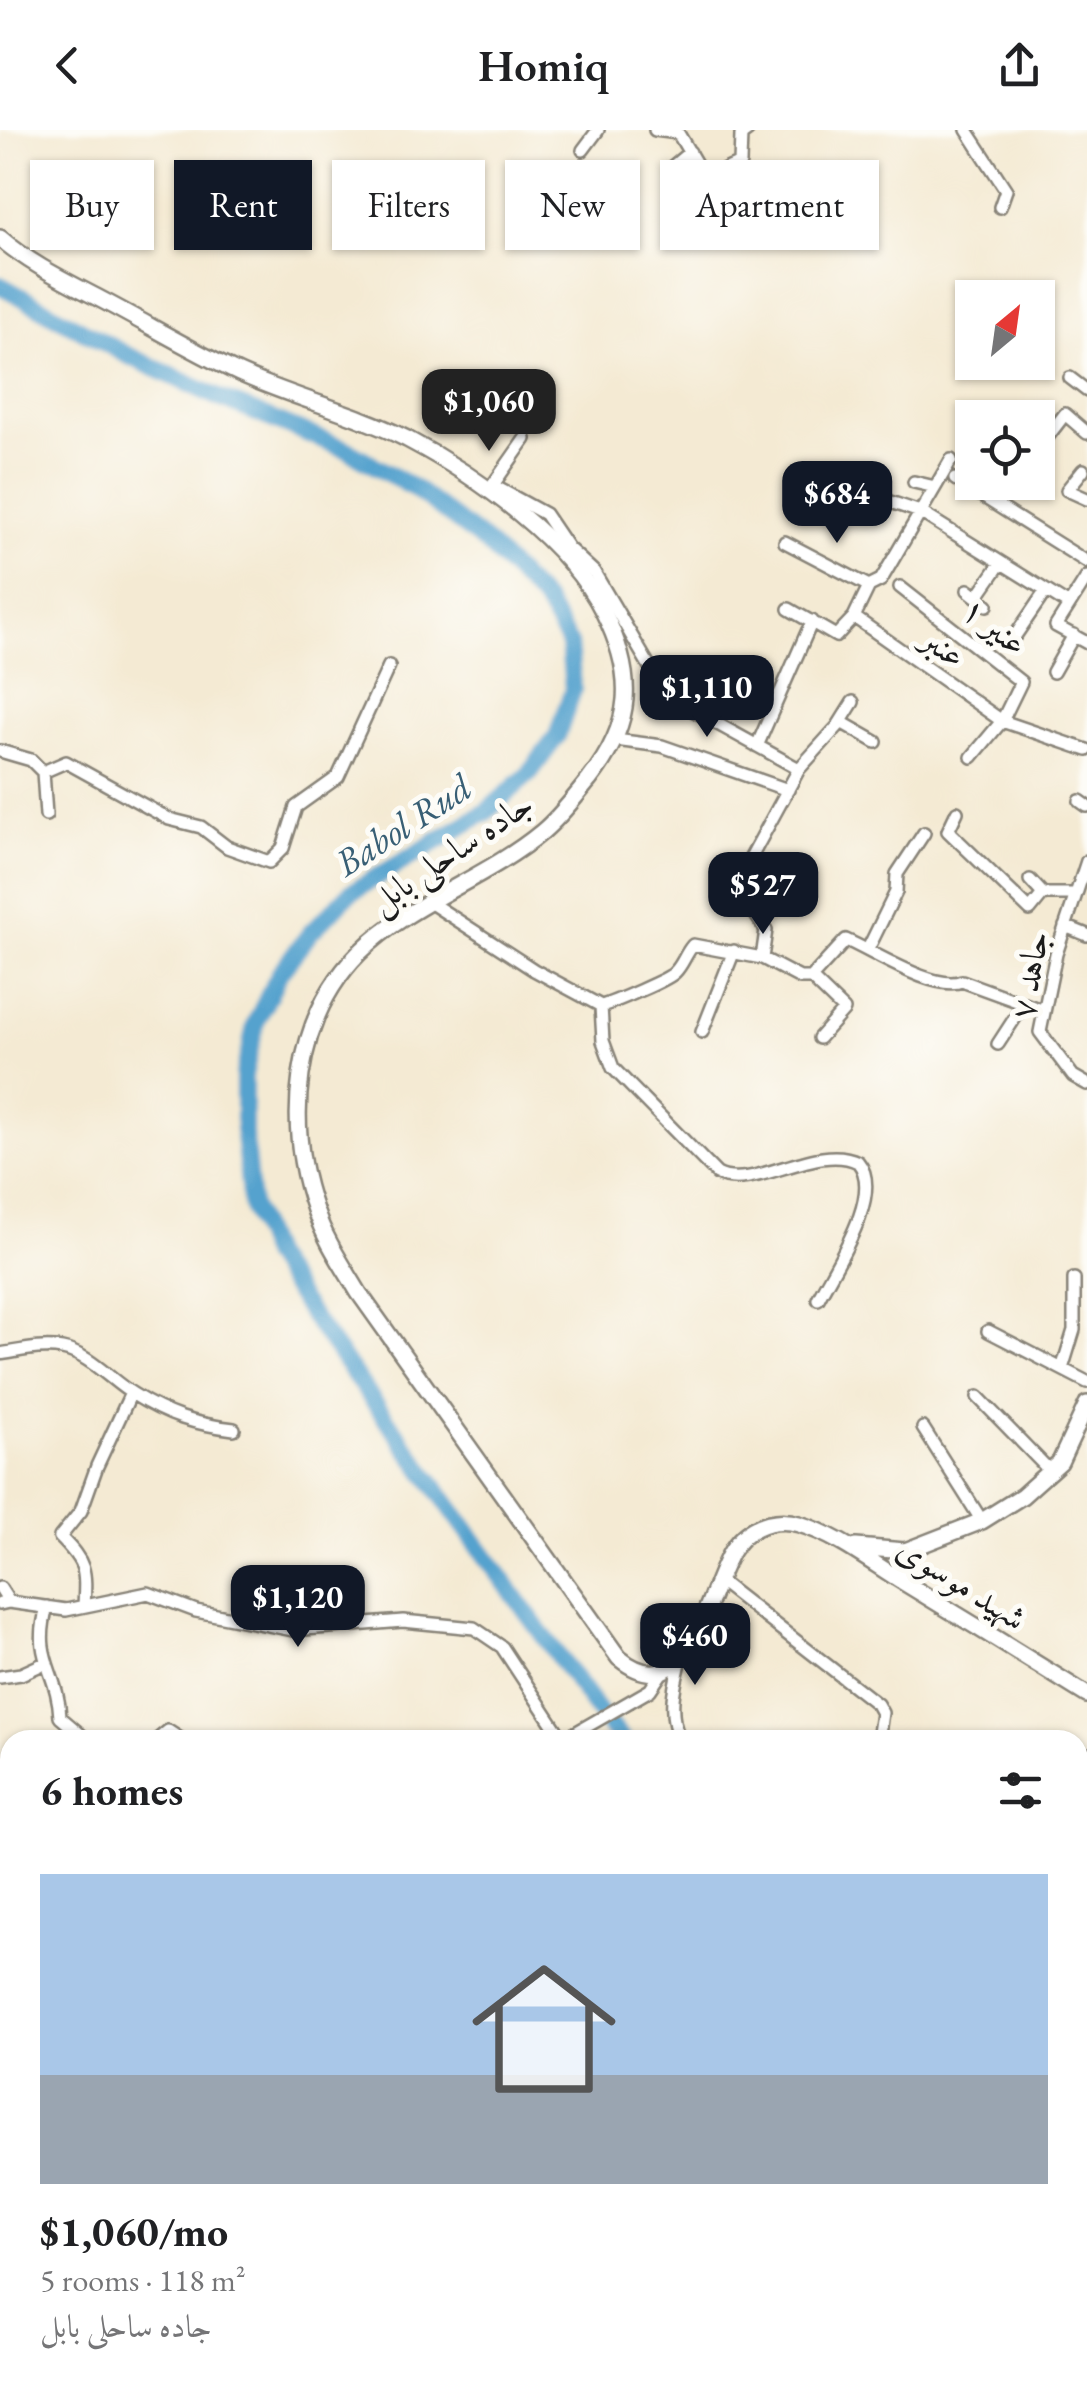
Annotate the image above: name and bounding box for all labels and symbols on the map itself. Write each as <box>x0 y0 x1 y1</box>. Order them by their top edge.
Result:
north arrow <box>955 280 1055 380</box>
pin: $1,060 <box>408 369 570 454</box>
pin: $684 <box>778 461 896 546</box>
street label: عنیر ۱ <box>953 586 1038 665</box>
street label: عنبر <box>911 614 975 678</box>
pin: $1,110 <box>626 655 788 740</box>
water label: Babol Rud <box>324 762 481 887</box>
street label: جاده ساحلی بابل <box>360 780 543 925</box>
pin: $527 <box>704 852 822 937</box>
street label: جاهد ۷ <box>999 927 1058 1023</box>
street label: شهید موسوی <box>889 1525 1035 1641</box>
pin: $1,120 <box>217 1565 379 1650</box>
pin: $460 <box>636 1603 754 1688</box>

